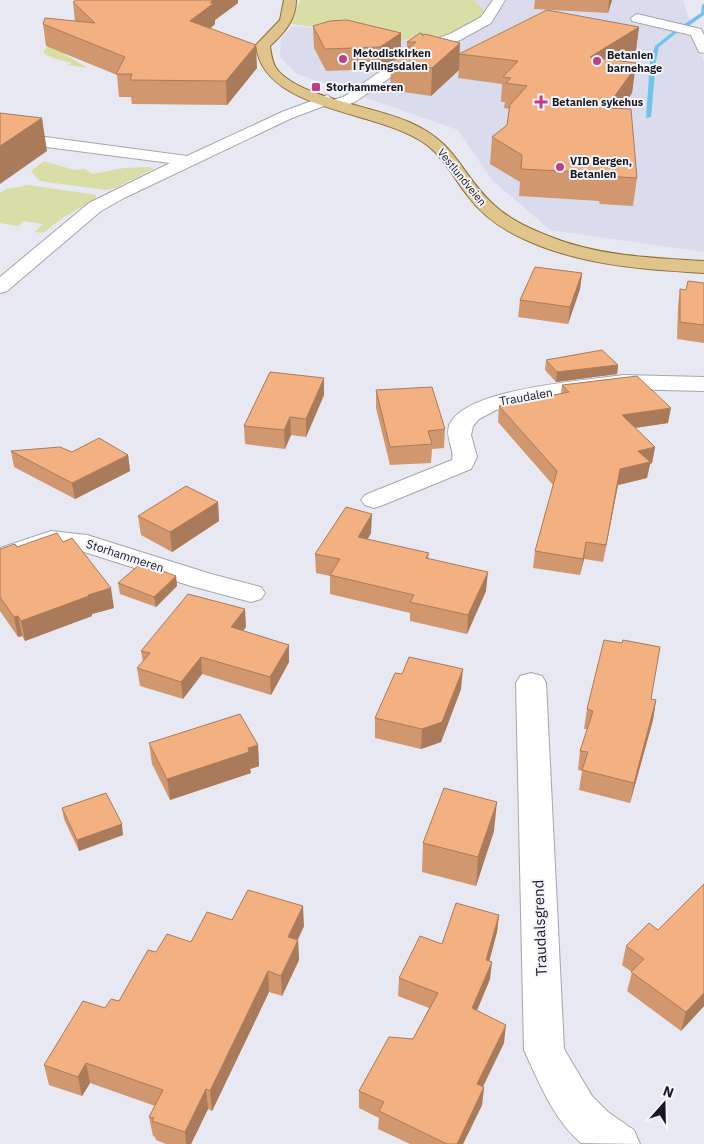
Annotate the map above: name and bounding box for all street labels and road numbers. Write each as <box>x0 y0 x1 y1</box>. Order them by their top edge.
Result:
street label: Vestlundveien <box>435 145 489 209</box>
street label: Traudalen <box>498 384 554 409</box>
street label: Storhammeren <box>84 536 166 575</box>
street label: Traudalsgrend <box>528 879 551 977</box>

